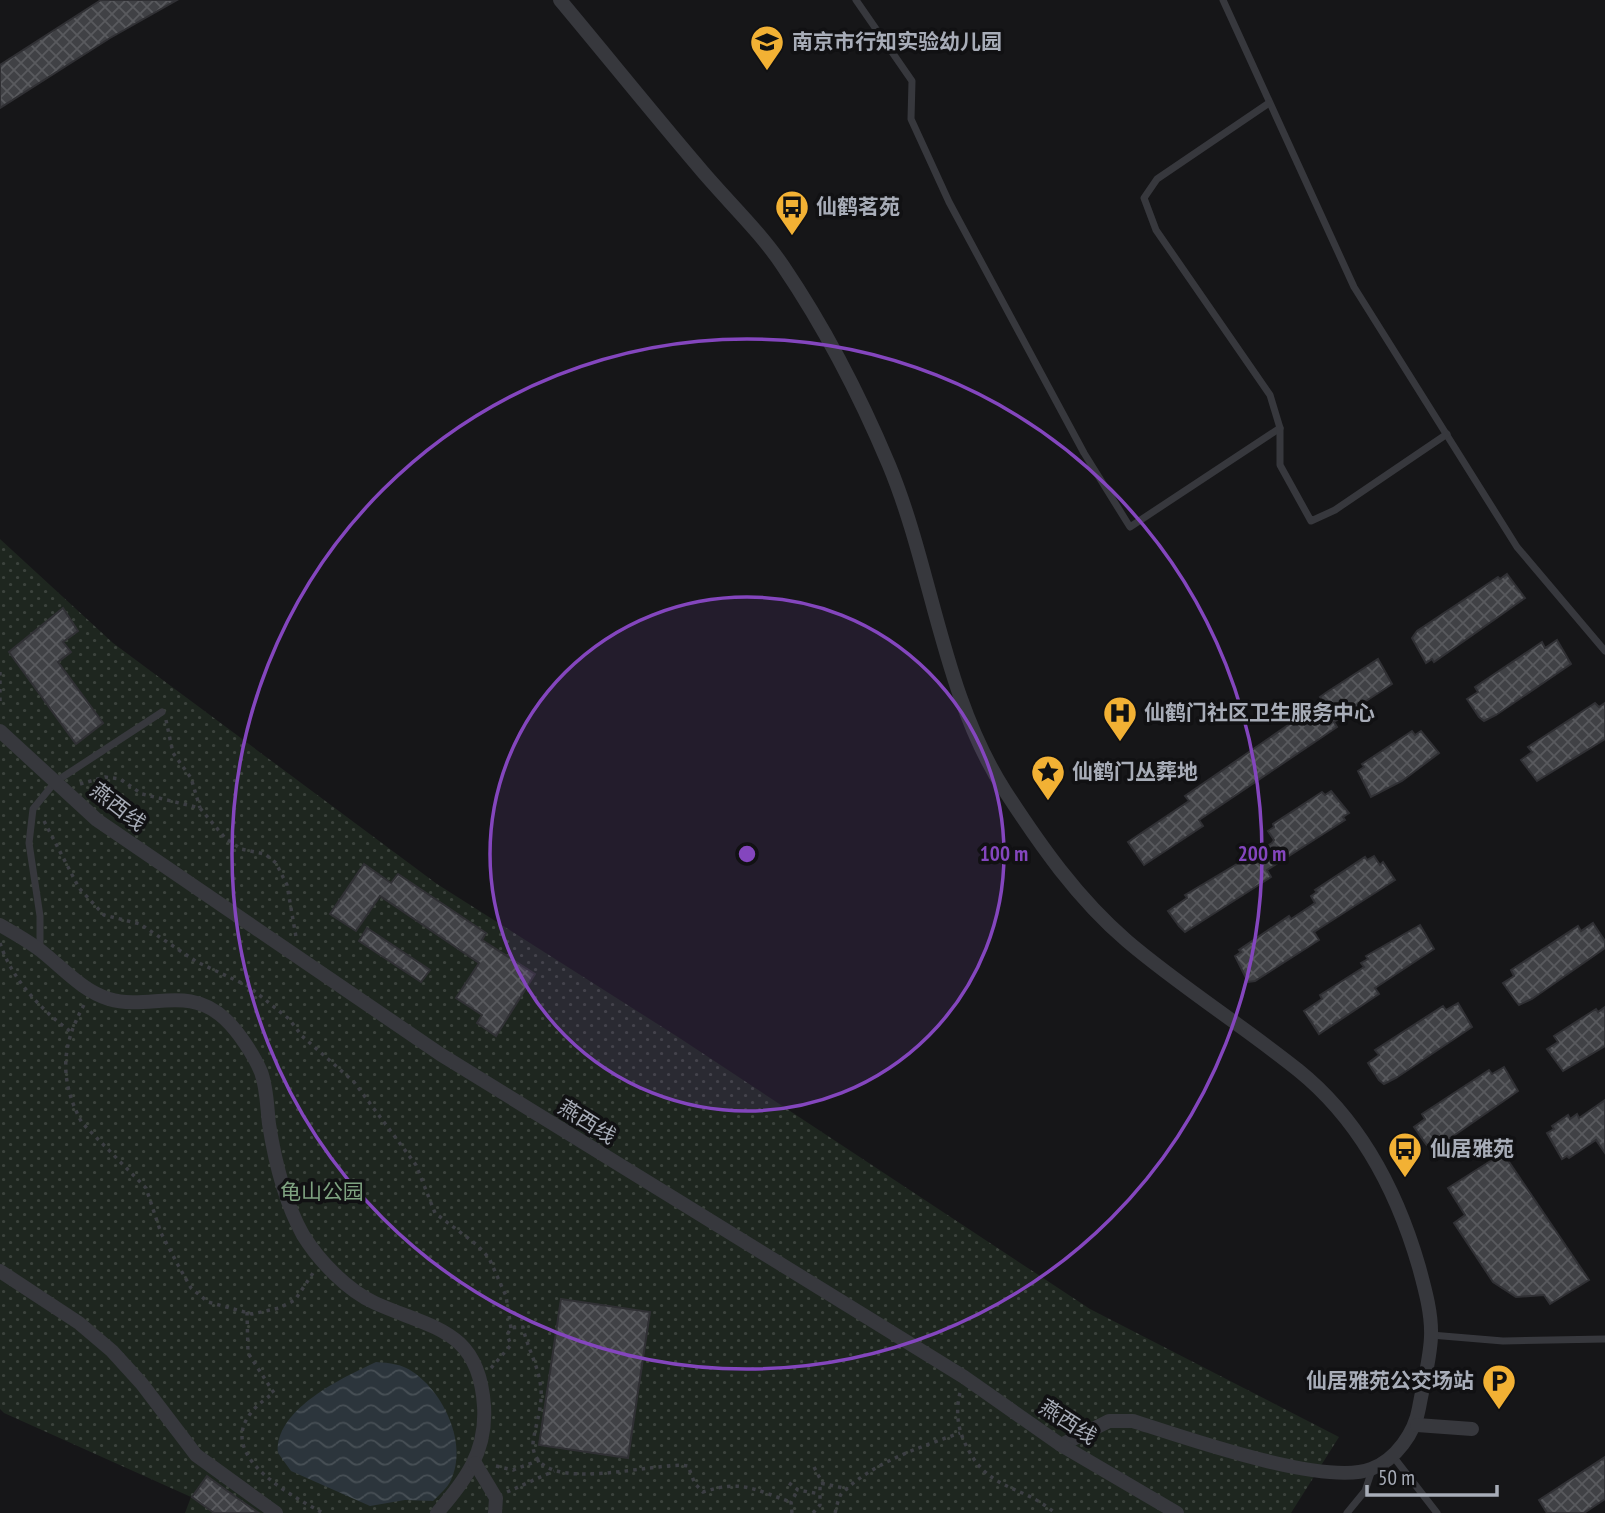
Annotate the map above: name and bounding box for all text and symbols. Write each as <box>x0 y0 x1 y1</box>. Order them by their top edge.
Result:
school or university icon: 南京市行知实验幼儿园 <box>748 23 786 72</box>
place label: 南京市行知实验幼儿园 <box>792 28 1002 55</box>
bus stop icon: 仙鹤茗苑 <box>773 188 811 237</box>
place label: 仙鹤茗苑 <box>816 193 900 220</box>
hospital icon: 仙鹤门社区卫生服务中心 <box>1101 694 1139 743</box>
place label: 仙鹤门社区卫生服务中心 <box>1144 699 1375 726</box>
place icon: 仙鹤门丛葬地 <box>1029 753 1067 802</box>
place label: 仙鹤门丛葬地 <box>1072 758 1198 785</box>
street label: 燕西线 <box>85 777 151 837</box>
text: 100 m <box>980 840 1028 867</box>
text: 200 m <box>1238 840 1286 867</box>
centre of rings <box>735 842 759 866</box>
street label: 燕西线 <box>553 1093 621 1150</box>
bus stop icon: 仙居雅苑 <box>1386 1130 1424 1179</box>
place label: 仙居雅苑 <box>1430 1135 1514 1162</box>
park label: 龟山公园 <box>280 1178 364 1205</box>
parking icon: 仙居雅苑公交场站 <box>1480 1362 1518 1411</box>
place label: 仙居雅苑公交场站 <box>1306 1367 1474 1394</box>
street label: 燕西线 <box>1035 1393 1102 1450</box>
scale bar <box>1367 1454 1496 1498</box>
text: 50 m <box>1378 1464 1415 1491</box>

